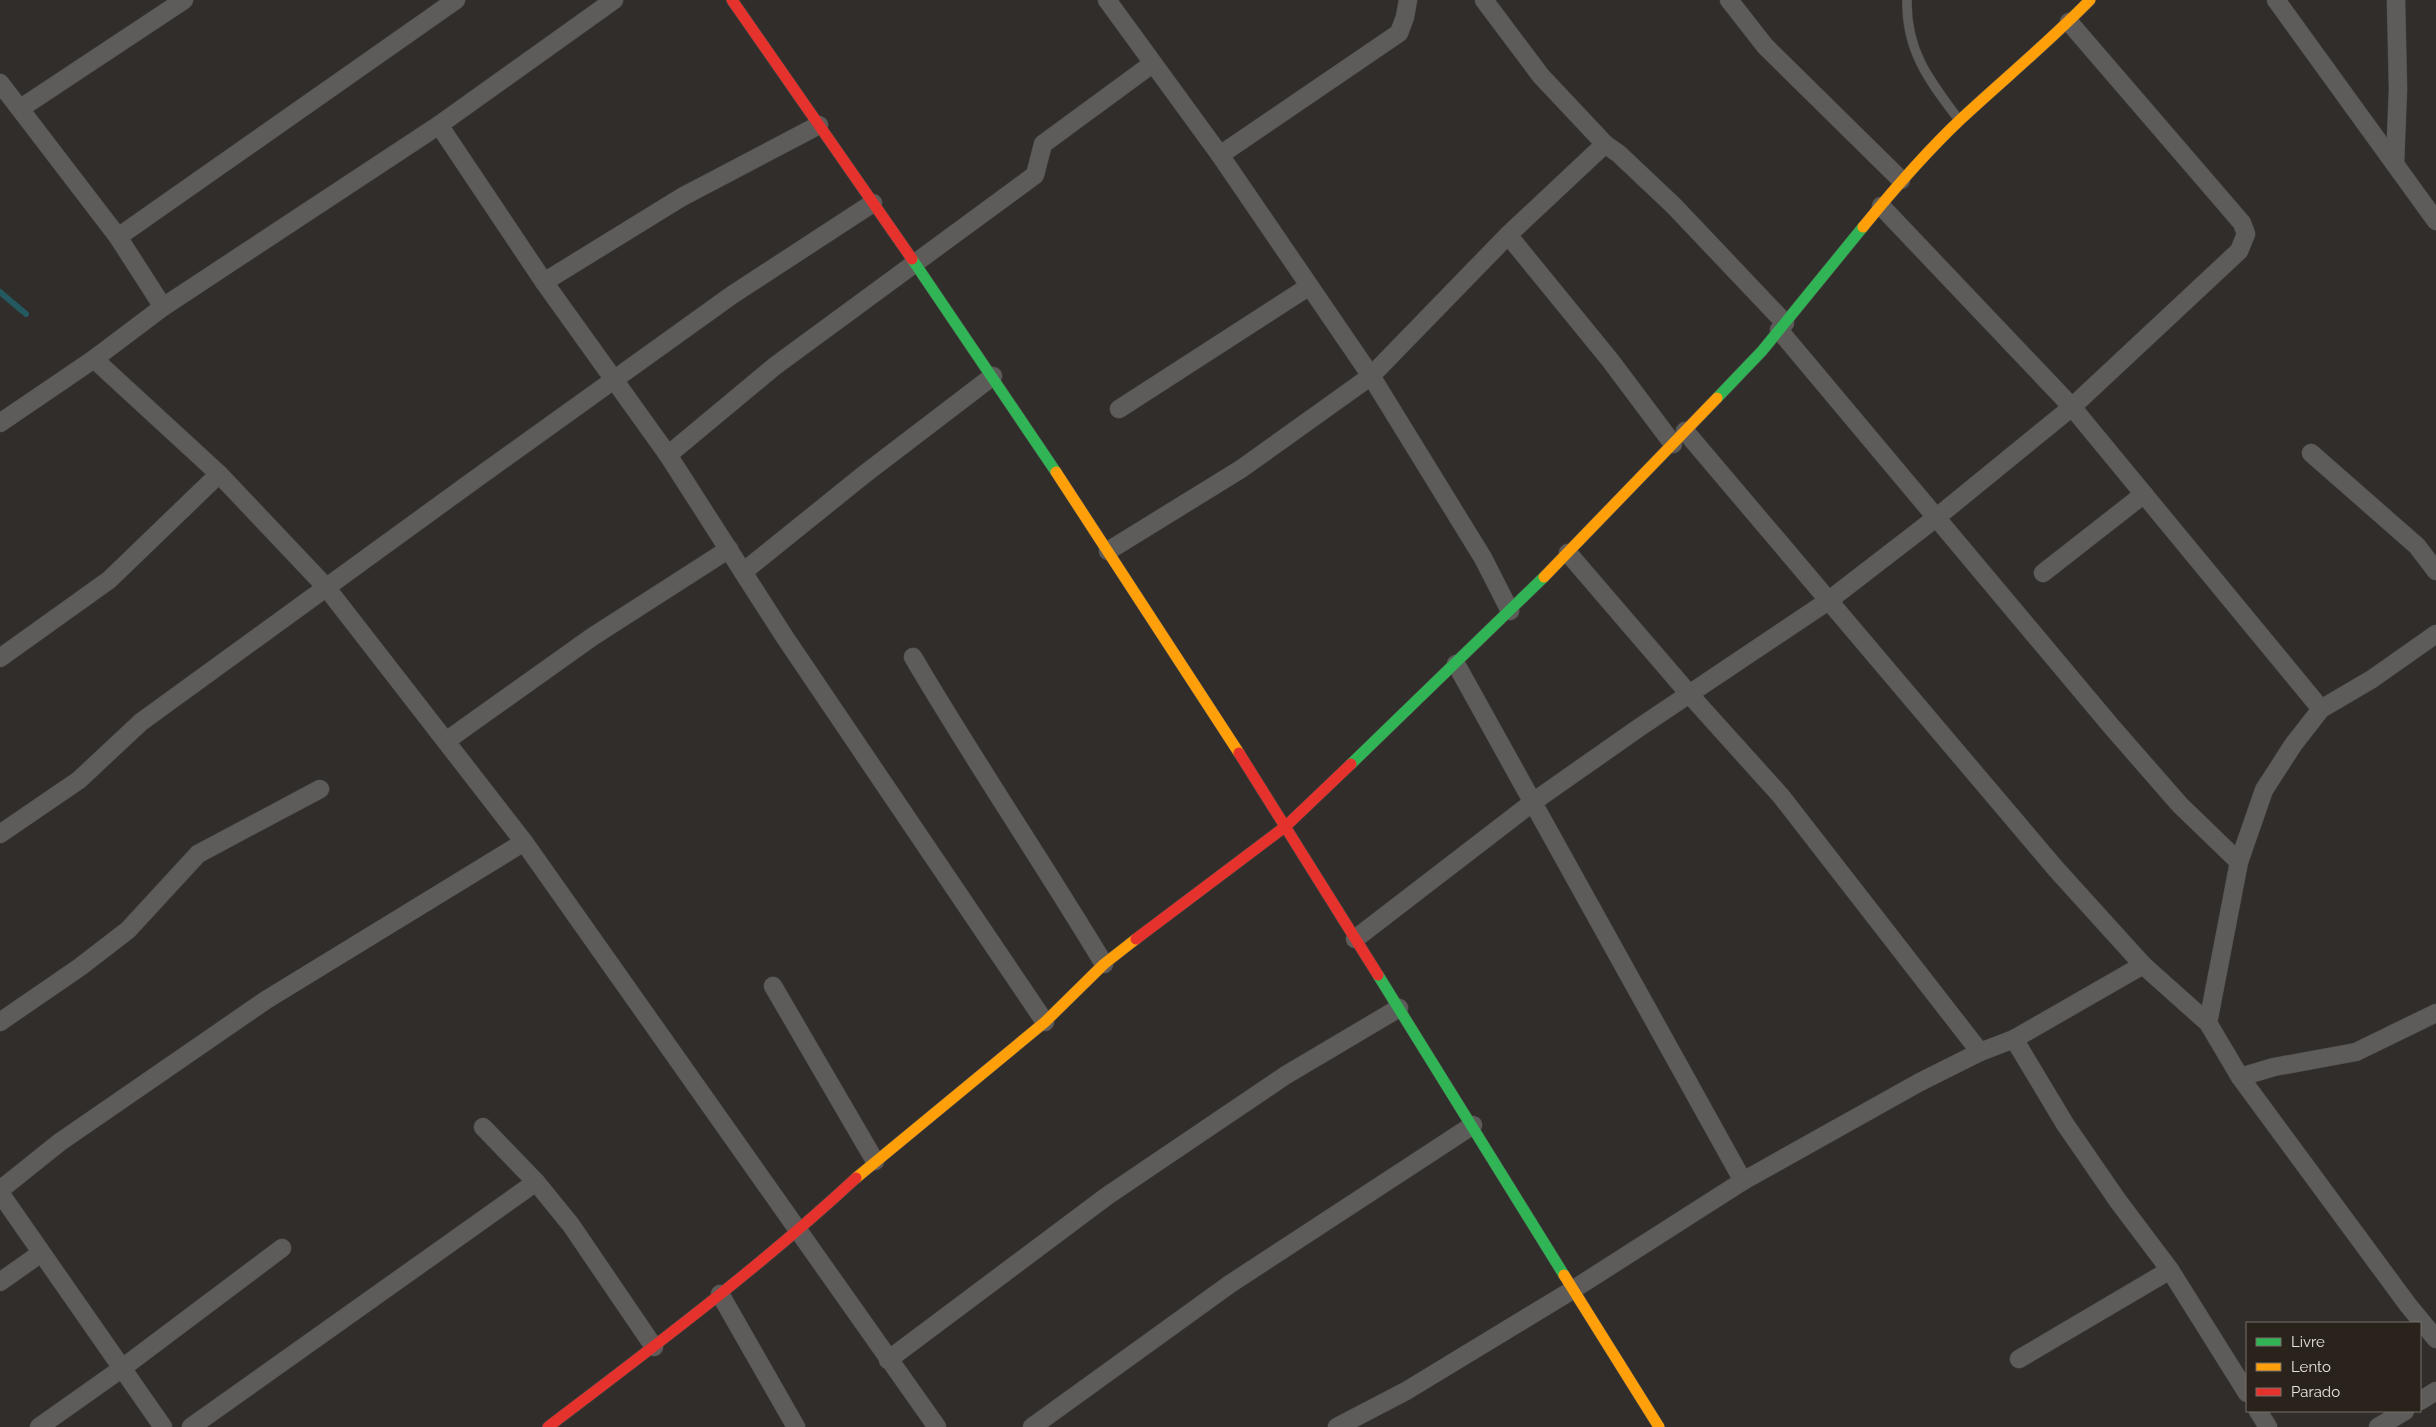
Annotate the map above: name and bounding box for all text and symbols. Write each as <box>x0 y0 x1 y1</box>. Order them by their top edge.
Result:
legend <box>2246 1322 2421 1412</box>
text: Livre <box>2291 1333 2325 1351</box>
text: Lento <box>2291 1358 2331 1376</box>
text: Parado <box>2291 1383 2340 1401</box>

